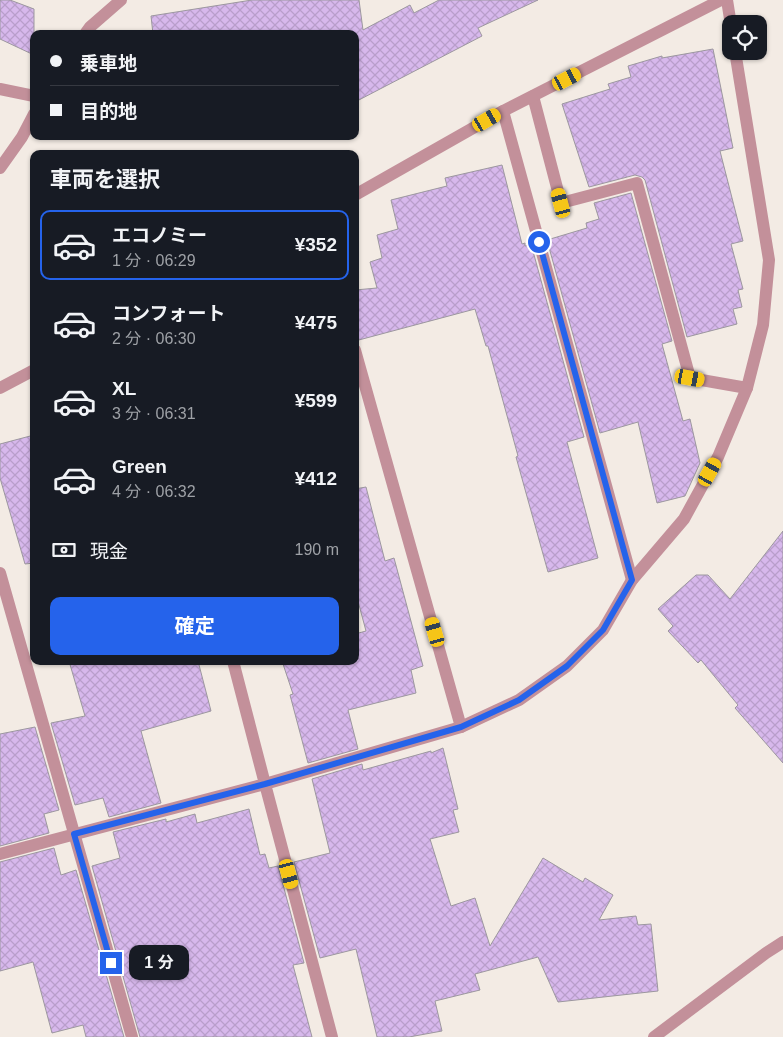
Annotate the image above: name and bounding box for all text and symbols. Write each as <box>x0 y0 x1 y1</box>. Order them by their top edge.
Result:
map controls <box>722 15 767 60</box>
button: locate <box>722 15 767 60</box>
text: 乗車地 <box>80 53 137 74</box>
car <box>550 66 583 92</box>
text: 目的地 <box>80 101 137 122</box>
car <box>470 106 503 134</box>
text: 車両を選択 <box>50 167 160 192</box>
car <box>549 187 572 219</box>
icon: car <box>52 223 97 268</box>
text: エコノミー <box>112 225 207 246</box>
route start <box>528 231 550 253</box>
text: ¥352 <box>295 234 337 255</box>
text: 1 分 · 06:29 <box>112 252 196 269</box>
icon: car <box>52 301 97 346</box>
text: コンフォート <box>112 303 225 324</box>
text: ¥475 <box>295 312 337 333</box>
text: 2 分 · 06:30 <box>112 330 196 347</box>
car <box>673 368 706 388</box>
text: XL <box>112 378 136 399</box>
icon: car <box>52 379 97 424</box>
text: ¥599 <box>295 390 337 411</box>
text: 3 分 · 06:31 <box>112 405 196 422</box>
car <box>696 455 723 489</box>
text: Green <box>112 456 167 477</box>
icon: car <box>52 457 97 502</box>
text: ¥412 <box>295 468 337 489</box>
text: 4 分 · 06:32 <box>112 483 196 500</box>
icon: cash <box>50 536 78 564</box>
text: 現金 <box>90 541 128 562</box>
text: 190 m <box>295 541 339 558</box>
button: 確定 <box>50 597 339 655</box>
car <box>423 616 446 648</box>
car <box>277 858 300 890</box>
callout: 1 分 <box>128 946 188 980</box>
route end <box>100 952 122 974</box>
text: 1 分 <box>144 954 174 971</box>

